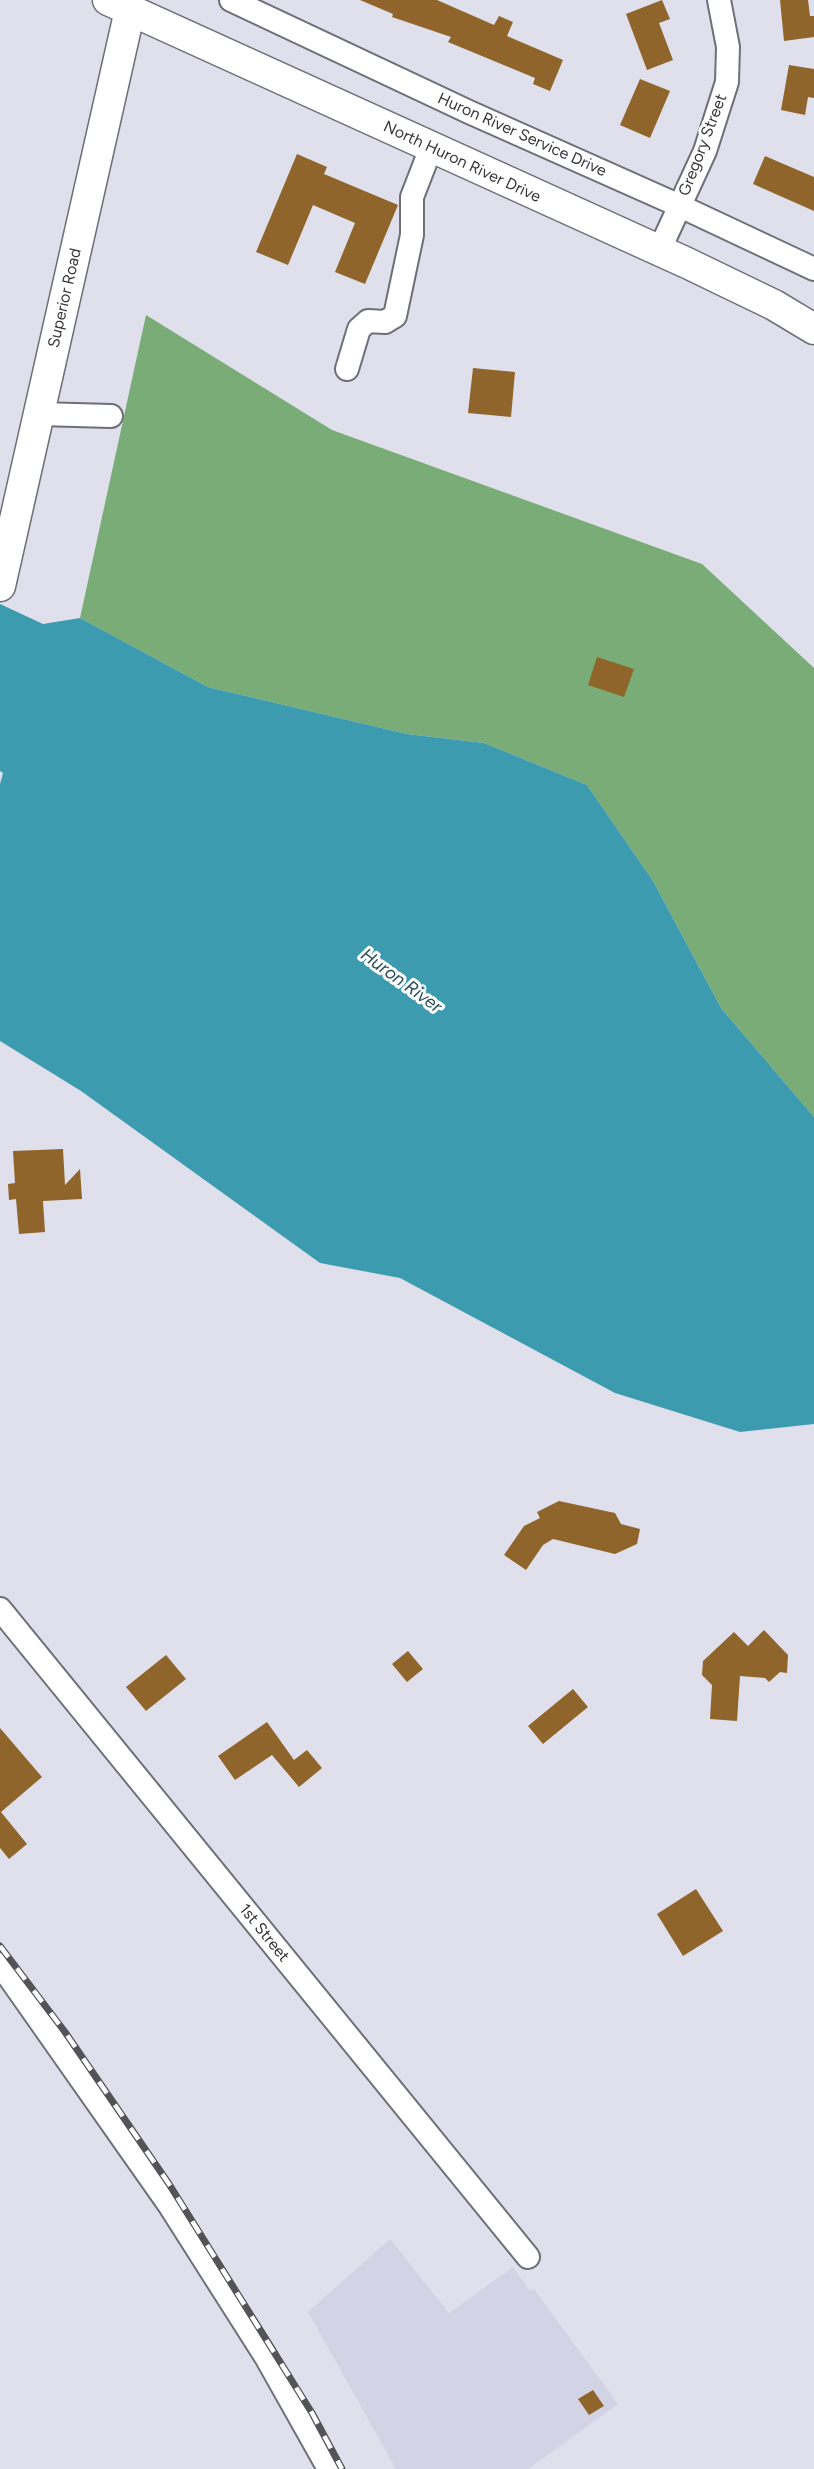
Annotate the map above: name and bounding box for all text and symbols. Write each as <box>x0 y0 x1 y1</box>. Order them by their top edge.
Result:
street label: Huron River Service Drive <box>435 89 609 181</box>
street label: Gregory Street <box>675 91 731 199</box>
street label: North Huron River Drive <box>380 117 544 207</box>
street label: Superior Road <box>44 246 86 350</box>
water label: Huron River <box>356 944 446 1018</box>
street label: 1st Street <box>235 1900 293 1966</box>

